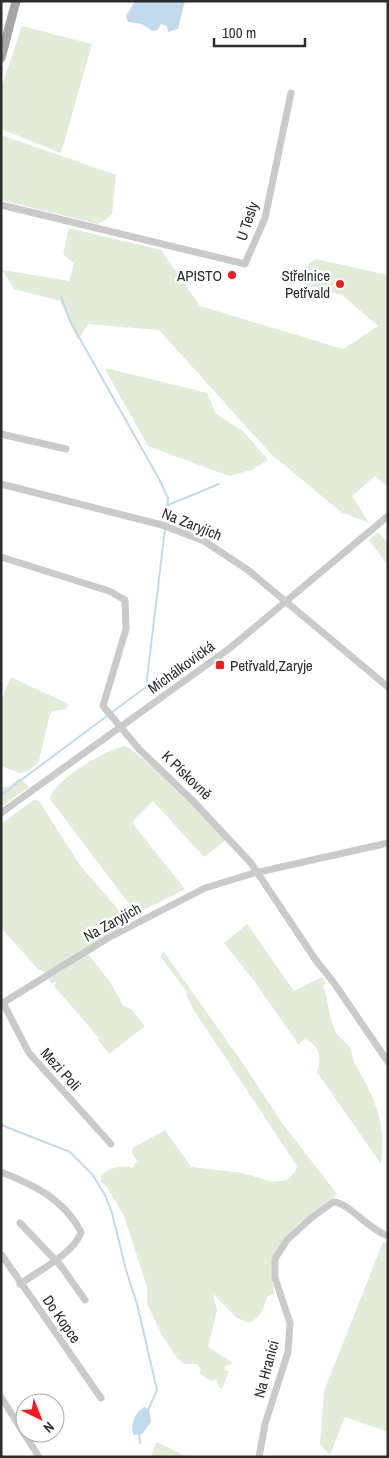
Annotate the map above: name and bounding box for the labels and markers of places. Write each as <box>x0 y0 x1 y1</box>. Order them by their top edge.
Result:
place label: APISTO <box>176 265 222 286</box>
place label: Střelnice Petřvald <box>281 265 330 303</box>
marker: APISTO <box>226 269 238 281</box>
marker: Střelnice Petřvald <box>334 278 346 290</box>
place label: Petřvald,Zaryje <box>230 655 313 676</box>
marker: Petřvald,Zaryje <box>214 659 226 671</box>

